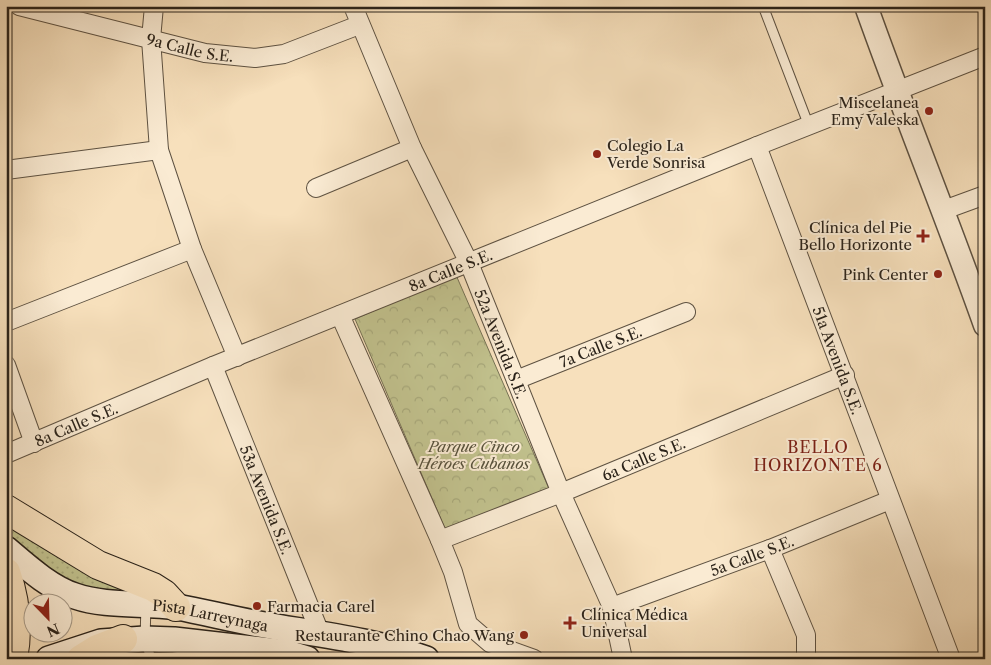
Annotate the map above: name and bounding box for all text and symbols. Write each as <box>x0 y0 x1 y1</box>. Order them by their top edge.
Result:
street label: 9a Calle S.E. <box>144 29 234 65</box>
place label: Miscelanea Emy Valeska <box>831 93 919 129</box>
marker: Miscelanea Emy Valeska <box>923 105 935 117</box>
place label: Colegio La Verde Sonrisa <box>606 136 706 172</box>
marker: Colegio La Verde Sonrisa <box>591 148 603 160</box>
place label: Clínica del Pie Bello Horizonte <box>798 218 912 254</box>
marker: Clínica del Pie Bello Horizonte <box>916 229 930 243</box>
street label: 8a Calle S.E. <box>406 245 495 295</box>
place label: Pink Center <box>842 265 929 284</box>
marker: Pink Center <box>932 268 944 280</box>
street label: 52a Avenida S.E. <box>471 286 532 401</box>
street label: 51a Avenida S.E. <box>809 304 867 417</box>
street label: 7a Calle S.E. <box>556 321 645 371</box>
street label: 8a Calle S.E. <box>31 398 121 450</box>
street label: 6a Calle S.E. <box>599 433 688 485</box>
park label: Parque Cinco Héroes Cubanos <box>417 437 530 473</box>
district label: BELLO HORIZONTE 6 <box>753 437 883 475</box>
street label: 53a Avenida S.E. <box>236 442 297 557</box>
street label: 5a Calle S.E. <box>707 531 796 580</box>
north arrow <box>22 592 72 642</box>
street label: Pista Larreynaga <box>152 595 270 635</box>
place label: Farmacia Carel <box>267 597 375 616</box>
marker: Farmacia Carel <box>251 600 263 612</box>
place label: Clínica Médica Universal <box>581 605 688 641</box>
marker: Clínica Médica Universal <box>563 616 577 630</box>
text: N <box>44 619 62 641</box>
place label: Restaurante Chino Chao Wang <box>295 626 514 645</box>
marker: Restaurante Chino Chao Wang <box>518 629 530 641</box>

